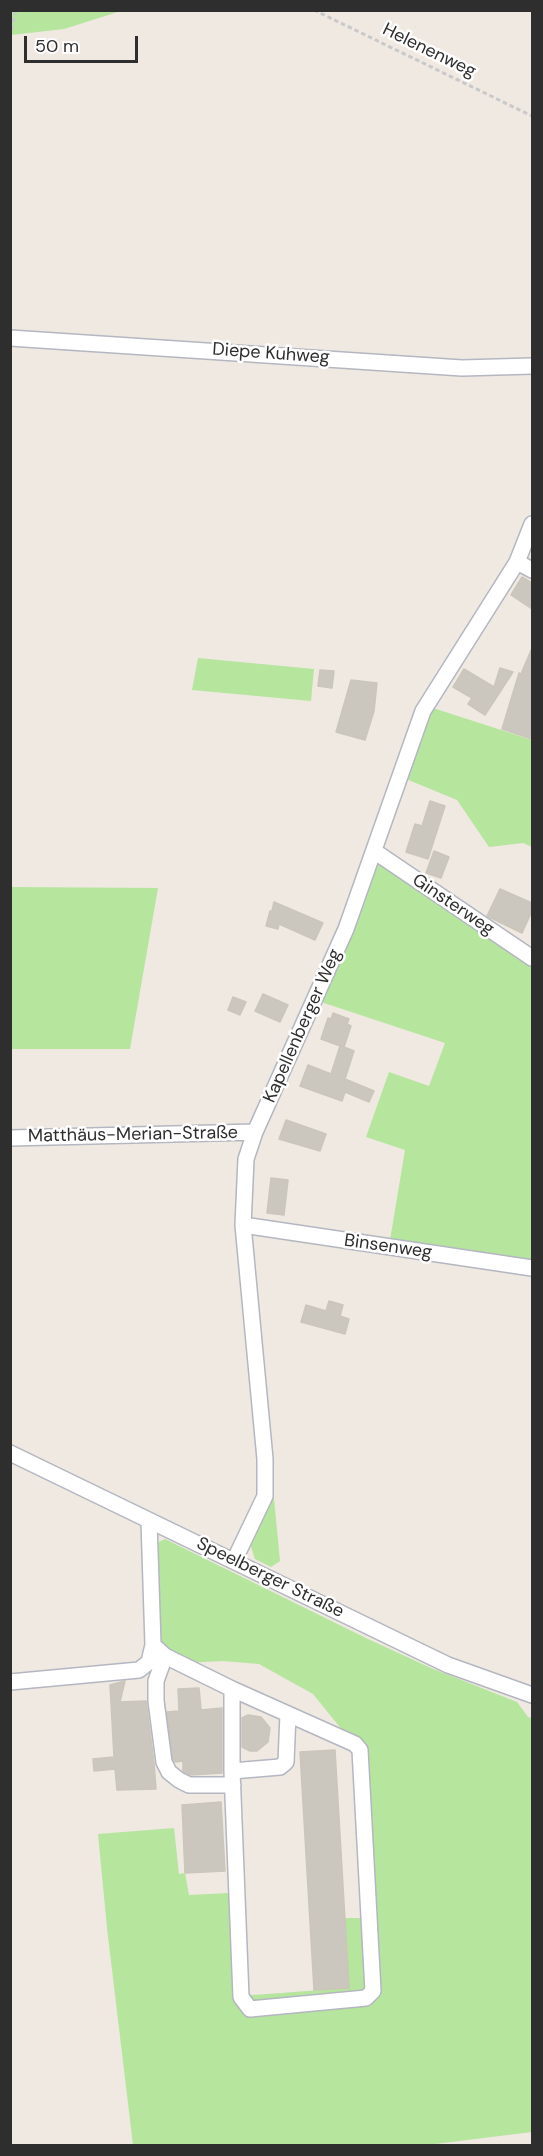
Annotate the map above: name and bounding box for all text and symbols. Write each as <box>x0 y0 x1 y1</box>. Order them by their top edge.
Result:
street label: Helenenweg <box>379 19 479 83</box>
scale bar <box>27 24 141 62</box>
text: 50 m <box>35 34 79 58</box>
street label: Diepe Kuhweg <box>212 339 330 369</box>
street label: Ginsterweg <box>408 870 498 940</box>
street label: Kapellenberger Weg <box>259 946 347 1106</box>
street label: Matthäus-Merian-Straße <box>28 1122 238 1148</box>
street label: Binsenweg <box>343 1230 433 1264</box>
street label: Speelberger Straße <box>193 1533 347 1623</box>

